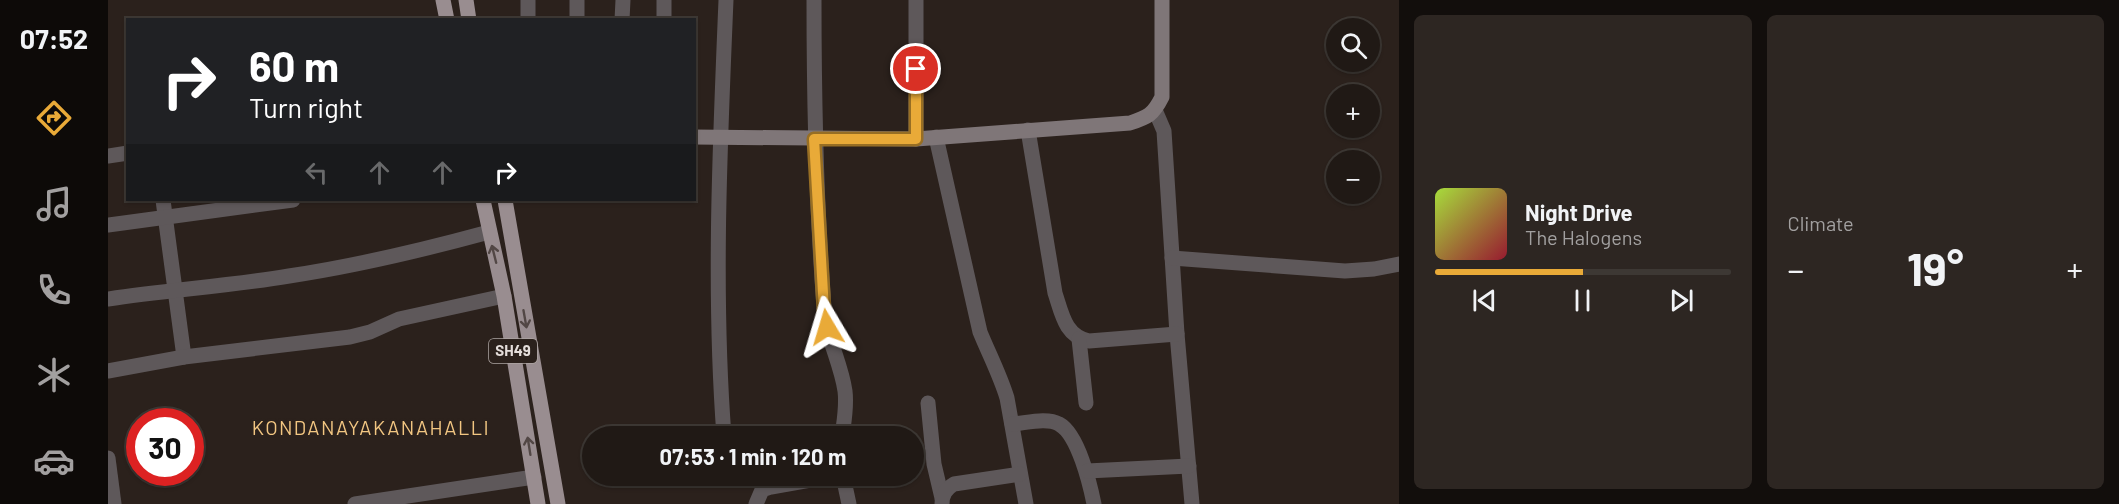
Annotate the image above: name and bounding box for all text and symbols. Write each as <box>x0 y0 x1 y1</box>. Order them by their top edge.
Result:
map controls <box>1326 18 1380 204</box>
button: search <box>1326 18 1380 72</box>
text: 07:52 <box>20 22 88 54</box>
text: 60 m <box>249 40 339 90</box>
icon: right <box>150 42 228 120</box>
pin <box>890 43 941 94</box>
icon: arrive <box>899 52 932 85</box>
button: + <box>1326 84 1380 138</box>
text: Turn right <box>249 91 363 123</box>
icon: directions <box>33 97 75 139</box>
button: − <box>1326 150 1380 204</box>
icon: left <box>300 156 333 189</box>
icon: ahead <box>363 156 396 189</box>
icon: ahead <box>426 156 459 189</box>
icon: right <box>489 156 522 189</box>
icon: music <box>33 183 75 225</box>
text: Night Drive <box>1525 199 1633 225</box>
text: Climate <box>1788 211 1854 235</box>
text: The Halogens <box>1525 225 1642 249</box>
text: 19° <box>1907 241 1964 295</box>
one-way arrow <box>488 245 500 264</box>
text: − <box>1788 249 1804 289</box>
text: + <box>2067 249 2083 289</box>
icon: phone <box>33 269 75 311</box>
icon: previous <box>1468 284 1501 317</box>
icon: pause <box>1566 284 1599 317</box>
icon: next <box>1665 284 1698 317</box>
position arrow <box>795 295 859 359</box>
one-way arrow <box>520 309 531 329</box>
road number: SH49 <box>489 339 537 363</box>
icon: climate <box>33 354 75 396</box>
speed limit sign: 30 <box>126 408 204 486</box>
district label: KONDANAYAKANAHALLI <box>252 415 490 439</box>
one-way arrow <box>523 437 534 457</box>
icon: car <box>33 440 75 482</box>
text: 07:53 · 1 min · 120 m <box>660 443 846 469</box>

